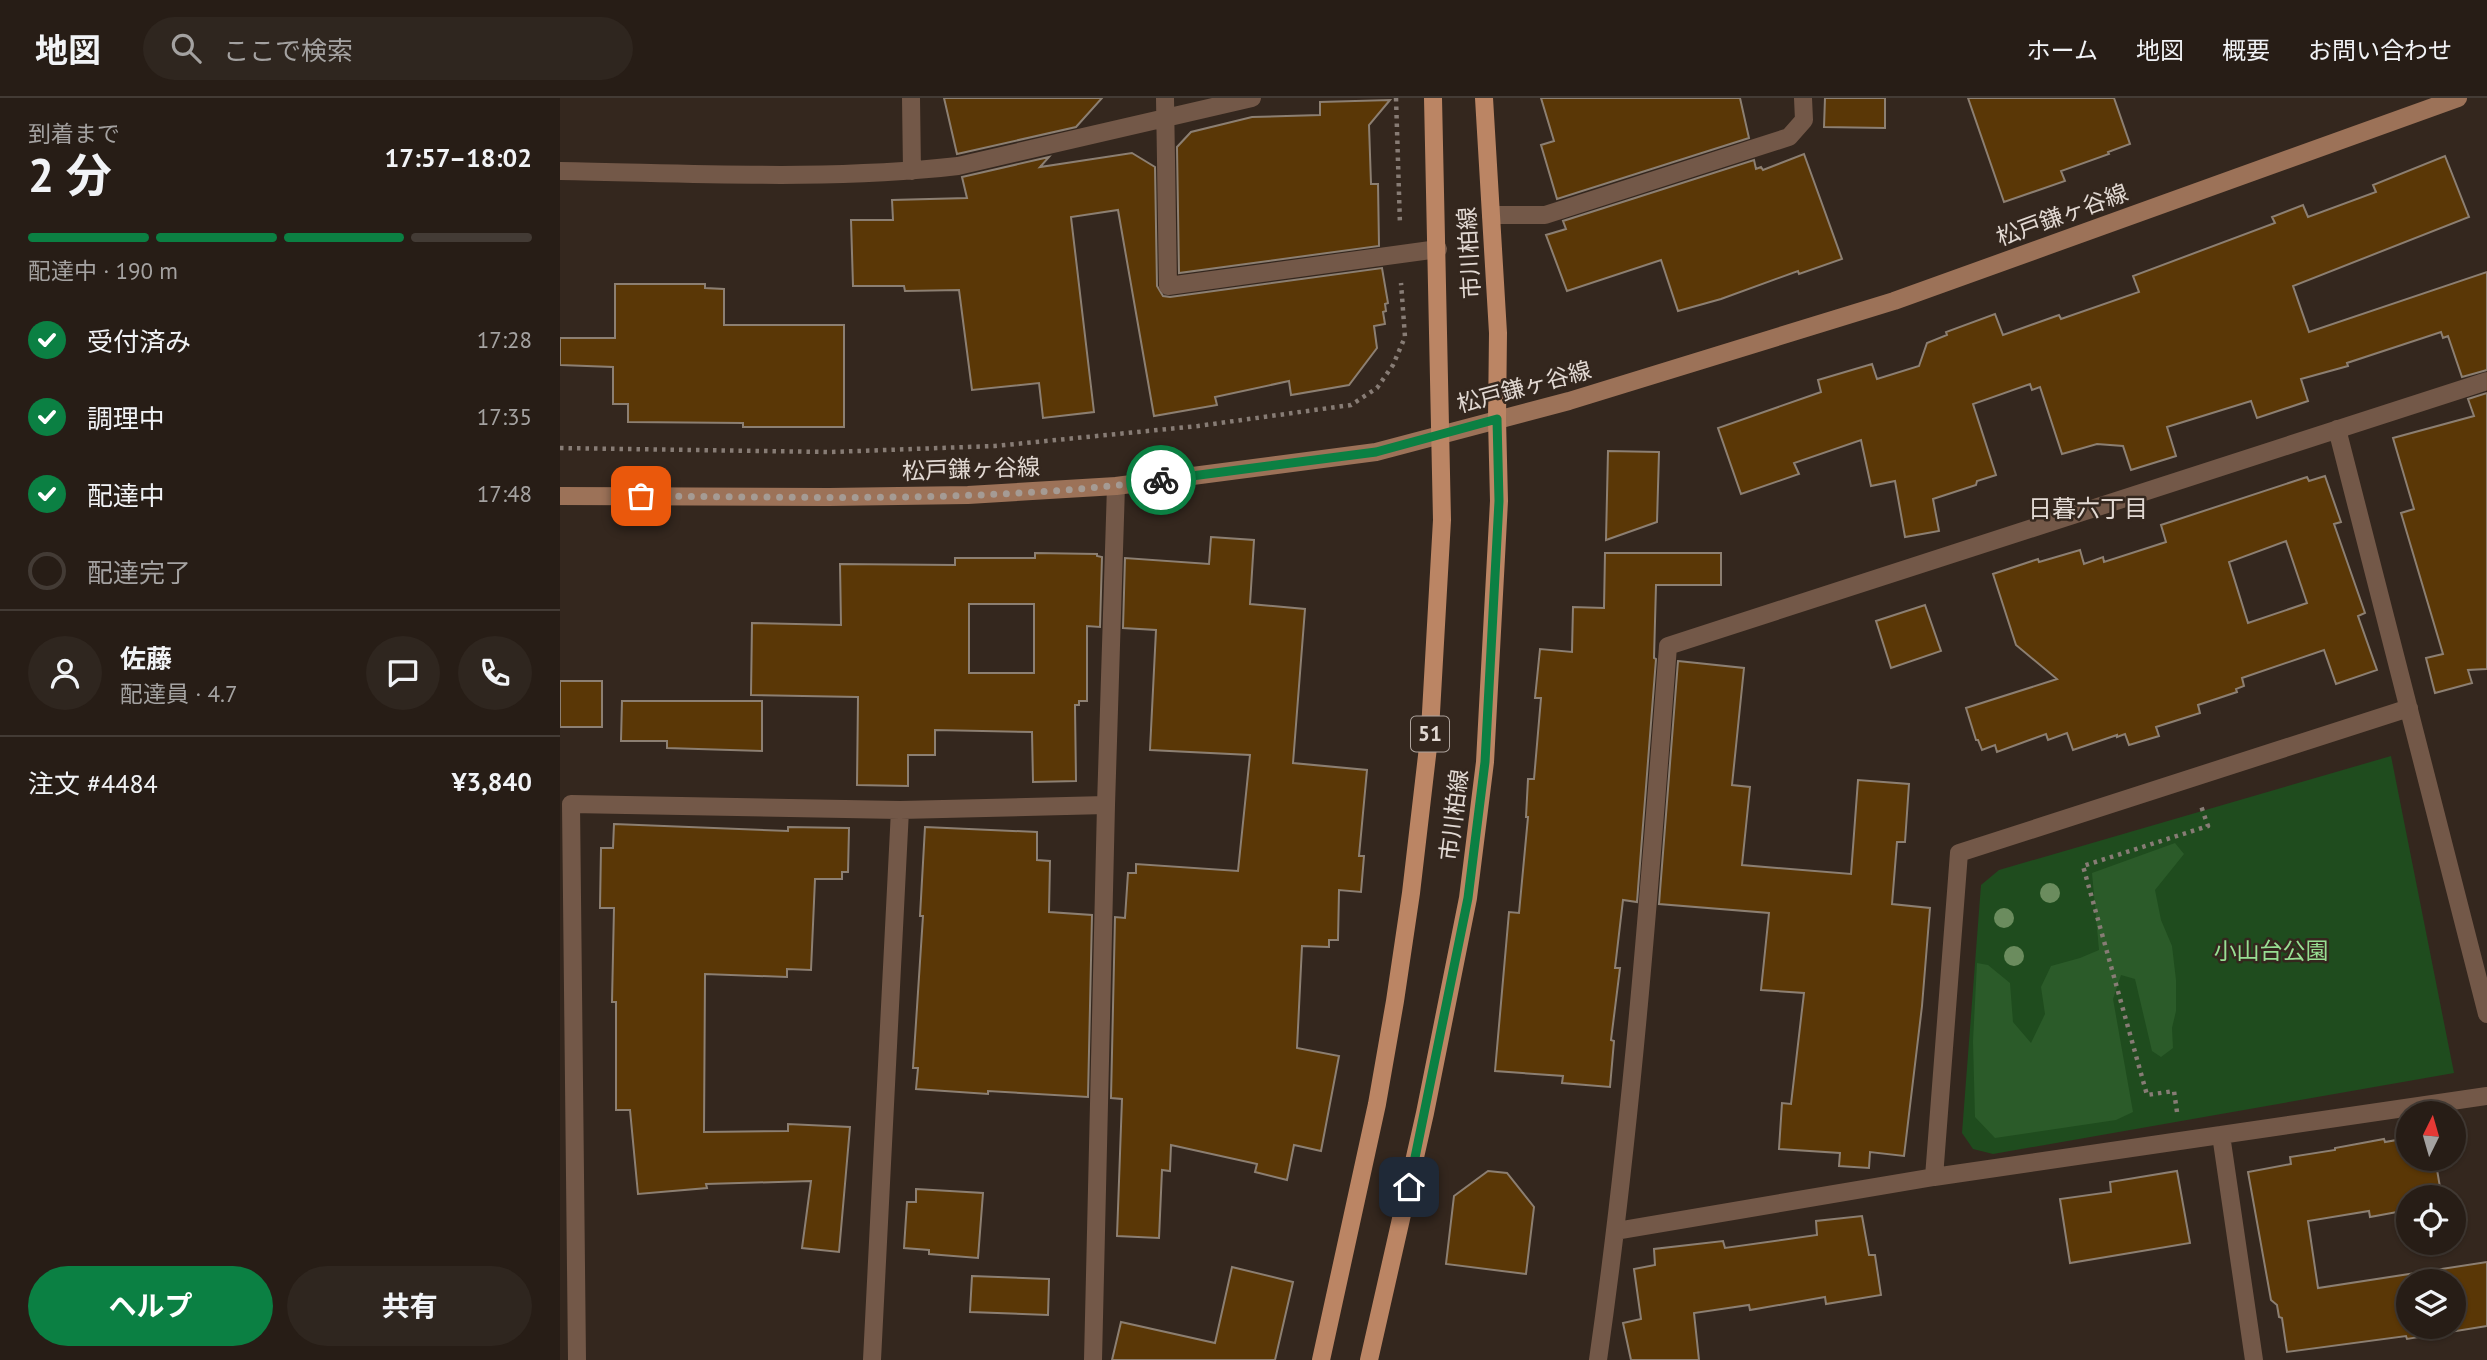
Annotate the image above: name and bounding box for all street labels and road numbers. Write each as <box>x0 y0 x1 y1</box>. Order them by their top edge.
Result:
street label: 松戸鎌ヶ谷線 <box>1992 177 2132 252</box>
street label: 市川柏線 <box>1452 206 1485 300</box>
street label: 松戸鎌ヶ谷線 <box>1453 355 1594 418</box>
street label: 松戸鎌ヶ谷線 <box>902 452 1040 485</box>
road number: 51 <box>1411 716 1449 752</box>
street label: 市川柏線 <box>1434 768 1474 862</box>

